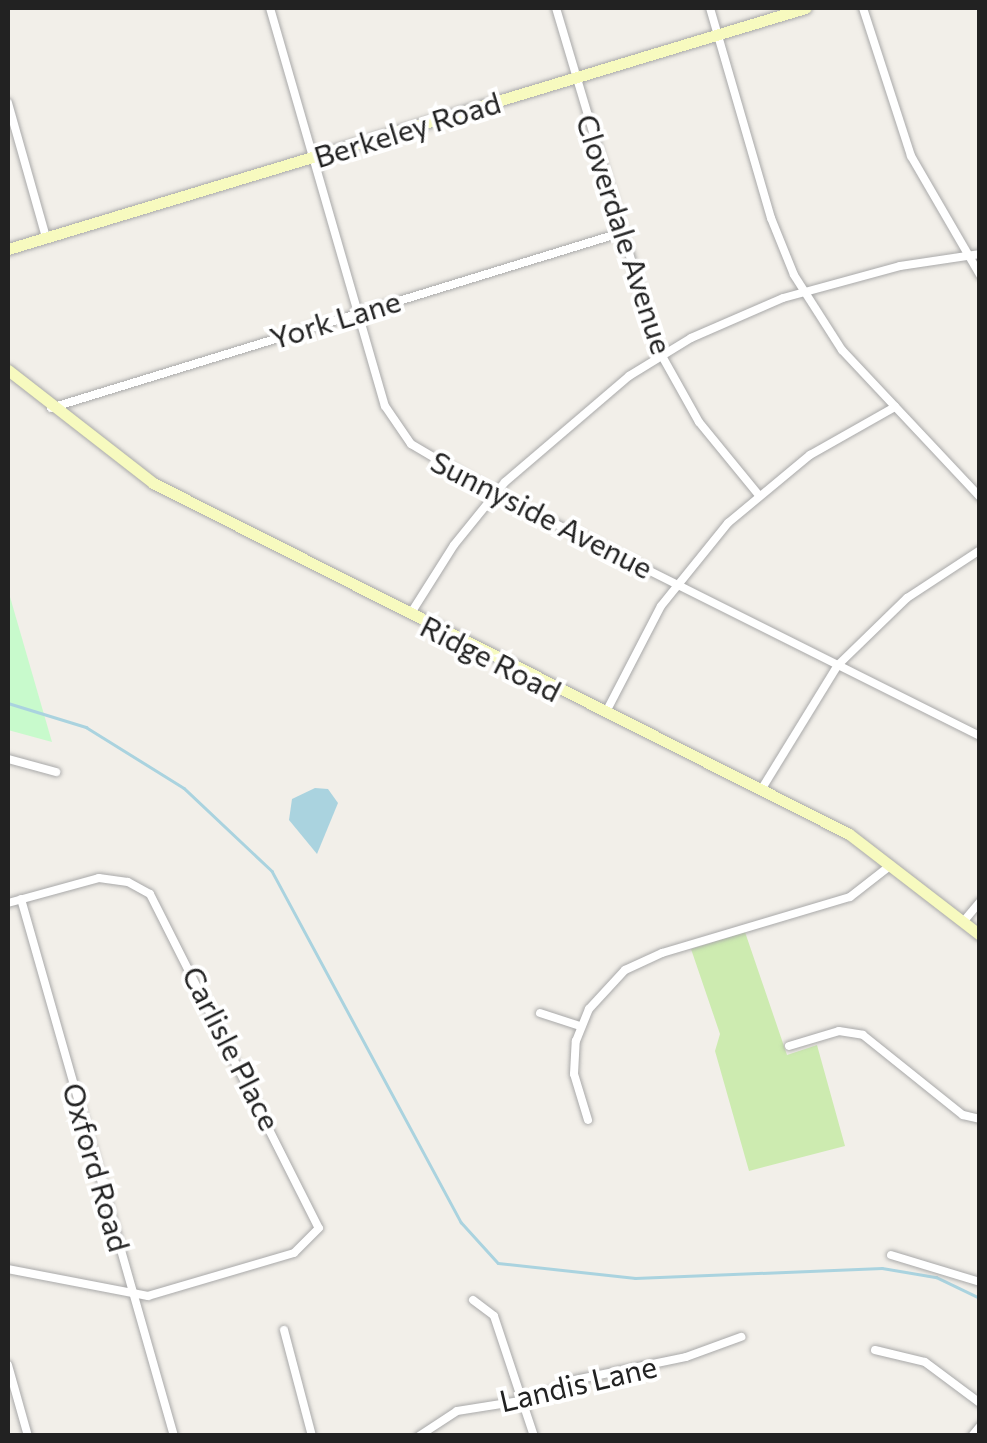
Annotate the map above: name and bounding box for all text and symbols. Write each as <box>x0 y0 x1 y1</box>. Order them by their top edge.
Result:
street label: Berkeley Road <box>309 84 505 174</box>
street label: Cloverdale Avenue <box>569 110 681 358</box>
street label: York Lane <box>265 282 405 356</box>
street label: Sunnyside Avenue <box>425 443 659 585</box>
street label: Ridge Road <box>415 607 567 709</box>
street label: Carlisle Place <box>175 960 289 1136</box>
street label: Oxford Road <box>56 1079 138 1255</box>
street label: Landis Lane <box>496 1347 660 1419</box>

